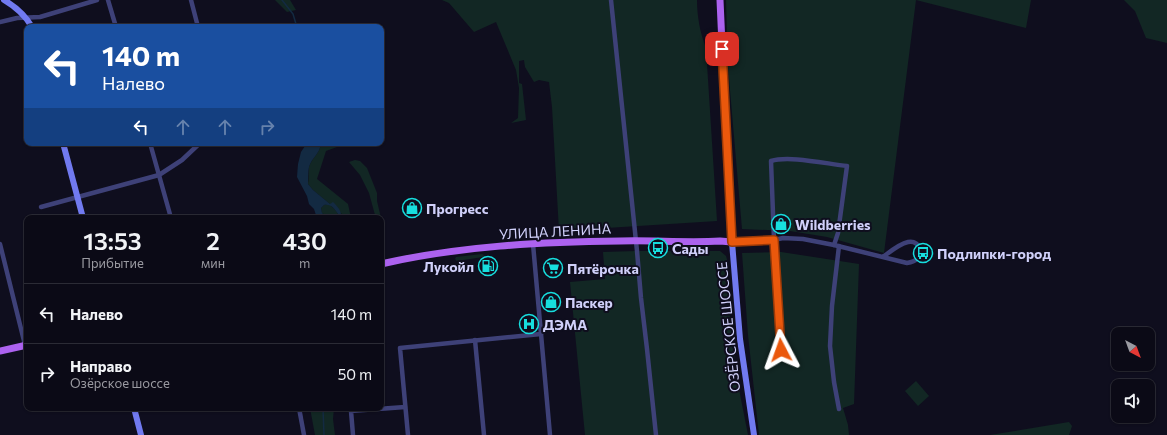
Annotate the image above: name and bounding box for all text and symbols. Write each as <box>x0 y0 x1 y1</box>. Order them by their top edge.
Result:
pin <box>705 32 739 66</box>
text: 140 m <box>102 38 180 72</box>
icon: arrive <box>711 38 733 60</box>
icon: left <box>36 40 88 92</box>
text: Налево <box>102 72 165 94</box>
icon: left <box>130 116 152 138</box>
icon: ahead <box>172 116 194 138</box>
icon: ahead <box>214 116 236 138</box>
icon: right <box>256 116 278 138</box>
shop icon: Прогресс <box>401 197 423 219</box>
place label: Прогресс <box>426 200 489 217</box>
shop icon: Wildberries <box>770 213 792 235</box>
place label: Wildberries <box>795 216 871 233</box>
street label: УЛИЦА ЛЕНИНА <box>498 220 612 242</box>
text: 13:53 <box>83 226 142 255</box>
text: 2 <box>206 226 220 255</box>
text: 430 <box>282 226 327 255</box>
bus stop icon: Сады <box>647 237 669 259</box>
place label: Сады <box>672 240 708 257</box>
bus stop icon: Подлипки-город <box>912 242 934 264</box>
place label: Подлипки-город <box>937 245 1051 262</box>
text: Прибытие <box>81 255 144 271</box>
text: мин <box>201 255 225 271</box>
text: m <box>299 255 310 271</box>
fuel station icon: Лукойл <box>477 255 499 277</box>
supermarket icon: Пятёрочка <box>542 257 564 279</box>
place label: Лукойл <box>423 258 474 275</box>
place label: Пятёрочка <box>567 260 639 277</box>
street label: ОЗЁРСКОЕ ШОССЕ <box>713 261 743 393</box>
shop icon: Паскер <box>540 291 562 313</box>
place label: Паскер <box>565 294 613 311</box>
icon: left <box>36 303 58 325</box>
text: Налево <box>70 305 123 323</box>
text: 140 m <box>331 305 372 323</box>
hospital icon: ДЭМА <box>518 313 540 335</box>
place label: ДЭМА <box>543 316 587 333</box>
north arrow <box>1111 327 1155 371</box>
map controls <box>1111 327 1155 423</box>
position arrow <box>760 329 802 371</box>
text: Направо <box>70 357 132 375</box>
icon: right <box>36 363 58 385</box>
text: 50 m <box>338 365 372 383</box>
text: Озёрское шоссе <box>70 375 170 391</box>
button: sound <box>1111 379 1155 423</box>

